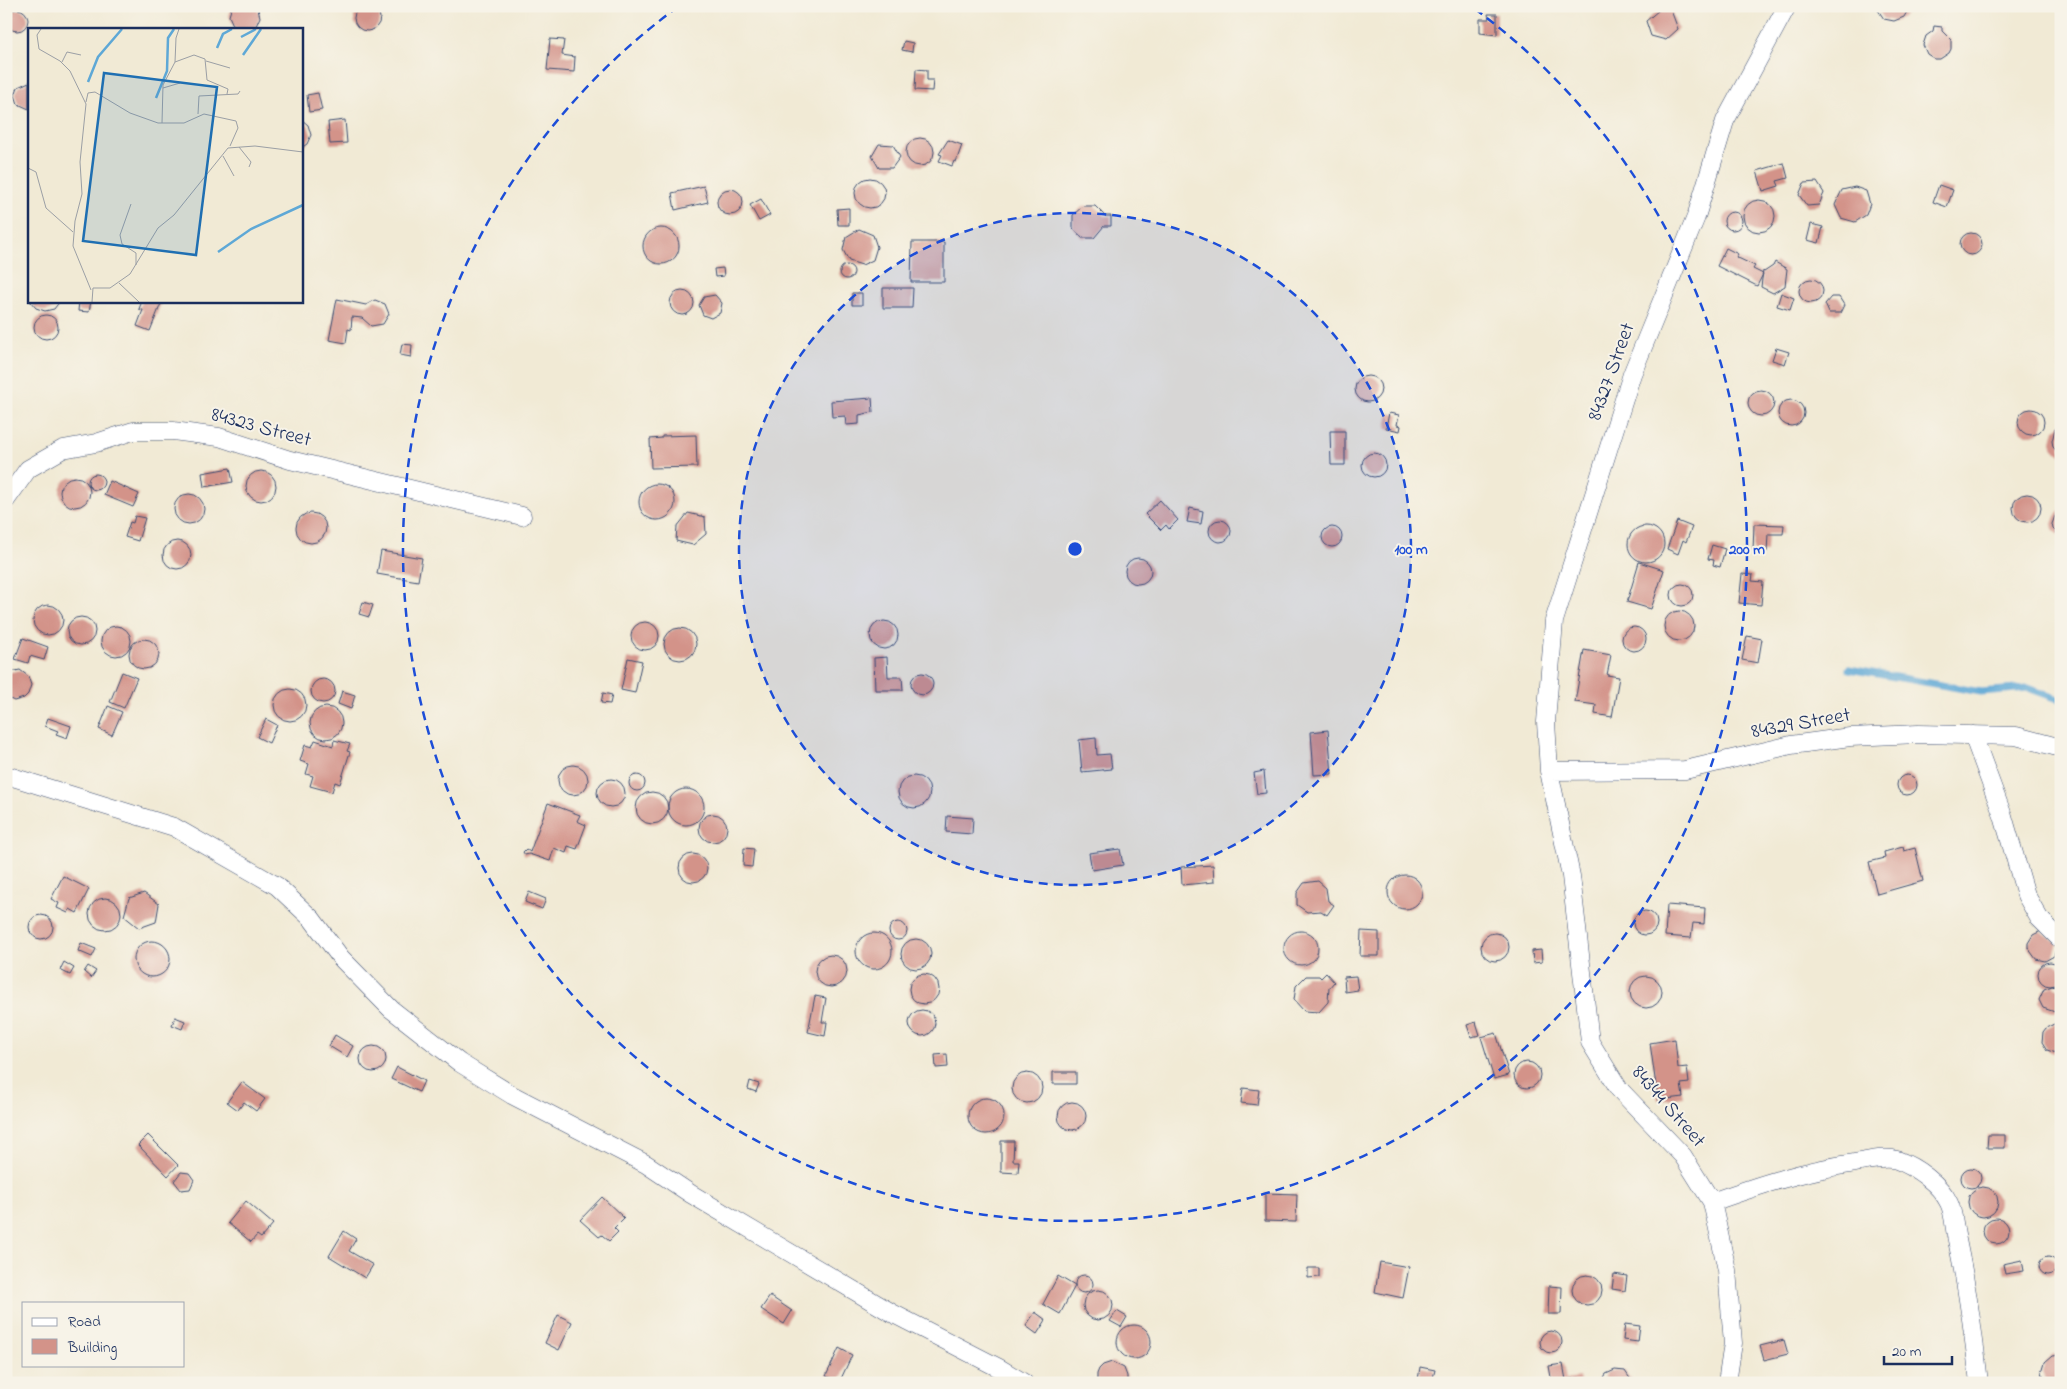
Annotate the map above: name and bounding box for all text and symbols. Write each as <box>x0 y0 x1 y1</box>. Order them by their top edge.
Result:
inset map <box>28 28 302 302</box>
street label: 84327 Street <box>1580 319 1644 425</box>
street label: 84323 Street <box>208 400 314 456</box>
text: 100 m <box>1394 539 1428 561</box>
text: 200 m <box>1728 539 1765 561</box>
centre of rings <box>1066 540 1084 558</box>
street label: 84329 Street <box>1749 701 1853 747</box>
street label: 84344 Street <box>1624 1059 1712 1155</box>
legend <box>22 1302 185 1366</box>
text: Road <box>68 1311 101 1333</box>
scale bar <box>1884 1334 1952 1366</box>
text: Building <box>67 1337 117 1360</box>
text: 20 m <box>1892 1341 1922 1363</box>

